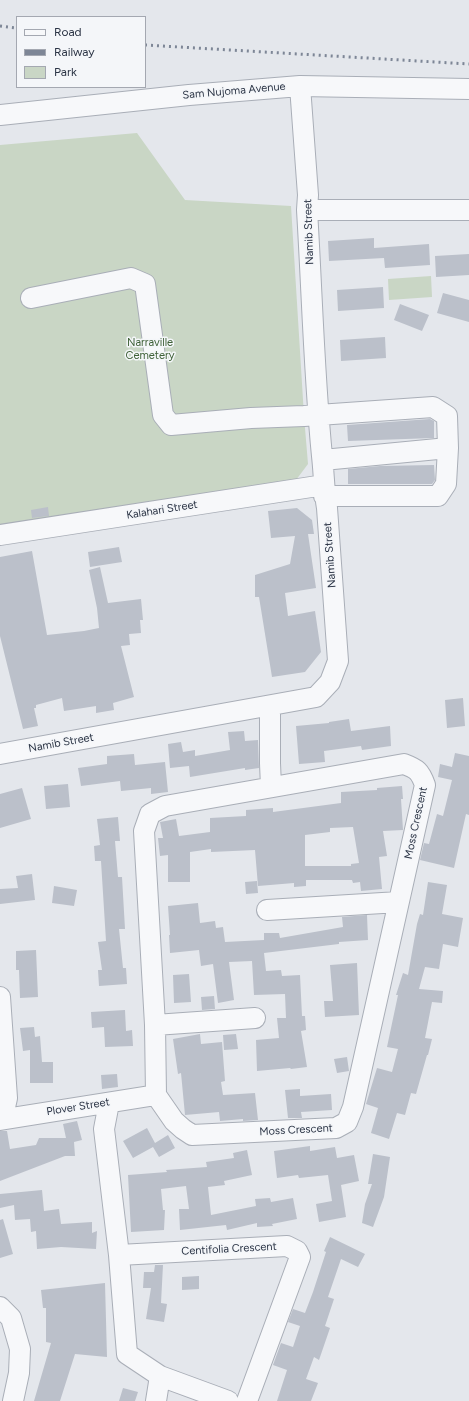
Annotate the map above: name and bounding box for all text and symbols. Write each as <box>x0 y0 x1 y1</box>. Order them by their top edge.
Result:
legend <box>16 16 146 88</box>
text: Road <box>54 25 82 39</box>
text: Railway <box>54 45 95 59</box>
text: Park <box>54 65 77 79</box>
street label: Sam Nujoma Avenue <box>182 80 286 102</box>
street label: Namib Street <box>301 199 317 265</box>
park label: Narraville Cemetery <box>126 336 174 362</box>
street label: Kalahari Street <box>126 498 198 522</box>
street label: Namib Street <box>321 522 339 588</box>
street label: Namib Street <box>27 731 95 755</box>
street label: Moss Crescent <box>402 786 430 860</box>
street label: Plover Street <box>45 1095 111 1119</box>
street label: Moss Crescent <box>259 1121 333 1139</box>
street label: Centifolia Crescent <box>181 1240 277 1258</box>

